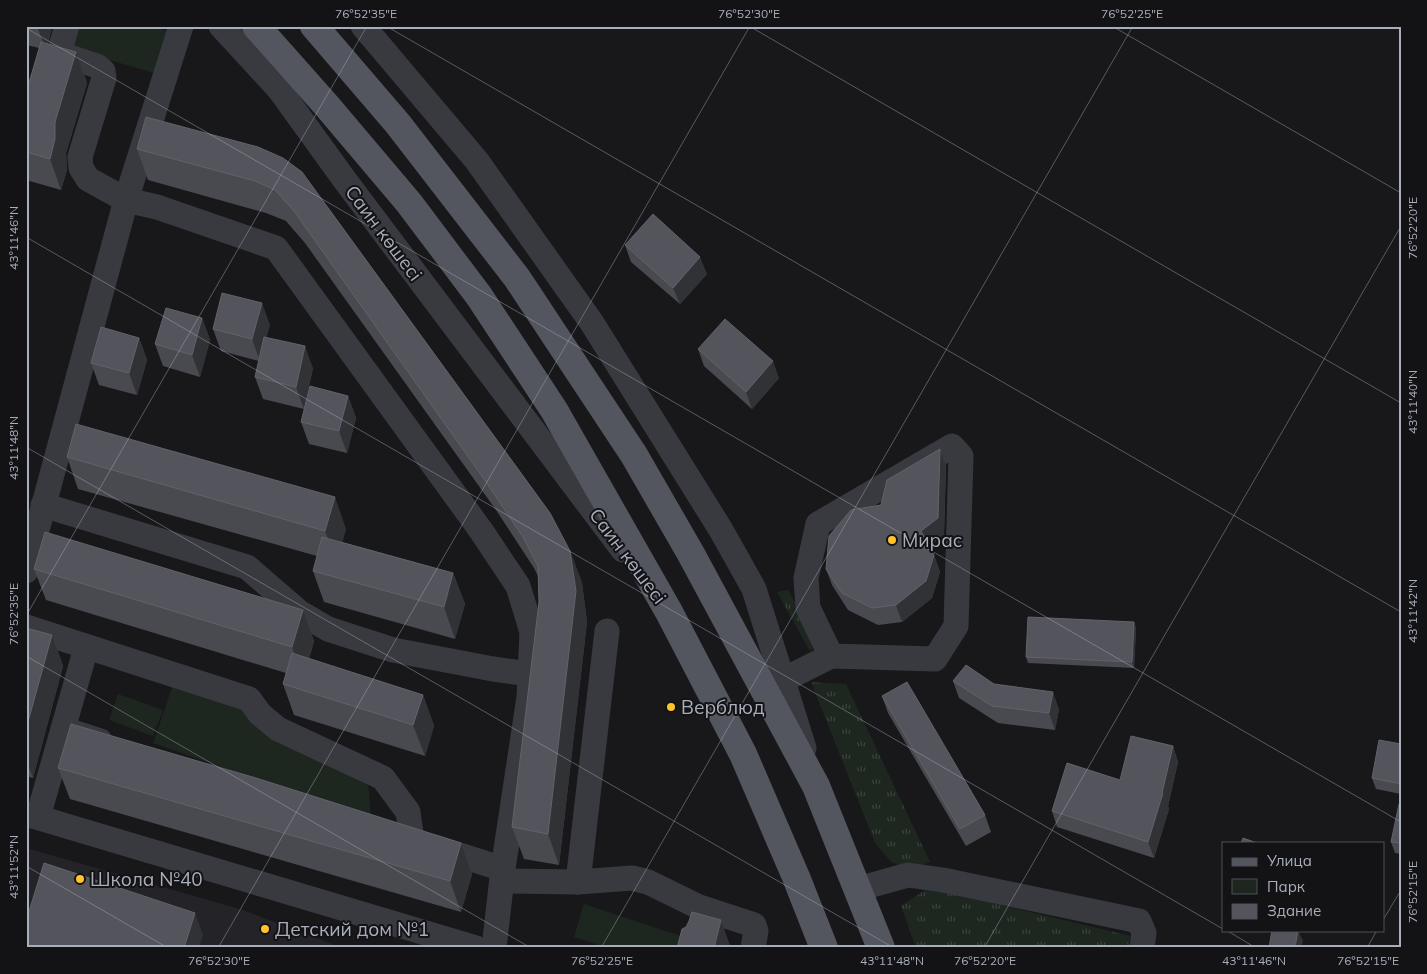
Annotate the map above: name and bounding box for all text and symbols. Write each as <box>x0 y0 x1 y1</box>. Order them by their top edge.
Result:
text: 76°52'35"E <box>335 6 397 21</box>
text: 76°52'30"E <box>718 6 780 21</box>
text: 76°52'25"E <box>1101 6 1163 21</box>
street label: Саин көшесі <box>340 180 428 286</box>
text: 76°52'20"E <box>1405 197 1420 259</box>
text: 43°11'46"N <box>6 206 21 270</box>
text: 43°11'40"N <box>1405 370 1420 434</box>
text: 43°11'48"N <box>6 416 21 480</box>
street label: Саин көшесі <box>584 503 672 609</box>
place label: Мирас <box>902 528 962 552</box>
marker: Мирас <box>886 534 898 546</box>
text: 43°11'42"N <box>1405 579 1420 643</box>
text: 76°52'35"E <box>6 583 21 645</box>
place label: Верблюд <box>681 695 765 719</box>
marker: Верблюд <box>665 701 677 713</box>
text: 43°11'52"N <box>6 835 21 899</box>
legend <box>1222 842 1384 932</box>
text: Улица <box>1266 851 1312 870</box>
text: 76°52'15"E <box>1405 861 1420 923</box>
place label: Школа №40 <box>90 867 203 891</box>
marker: Школа №40 <box>74 873 86 885</box>
text: Парк <box>1267 877 1306 896</box>
text: Здание <box>1267 901 1321 920</box>
place label: Детский дом №1 <box>275 917 429 941</box>
marker: Детский дом №1 <box>259 923 271 935</box>
text: 76°52'30"E <box>188 953 250 968</box>
text: 76°52'25"E <box>571 953 633 968</box>
text: 43°11'48"N <box>860 953 924 968</box>
text: 76°52'20"E <box>954 953 1016 968</box>
text: 43°11'46"N <box>1222 953 1286 968</box>
text: 76°52'15"E <box>1337 953 1399 968</box>

